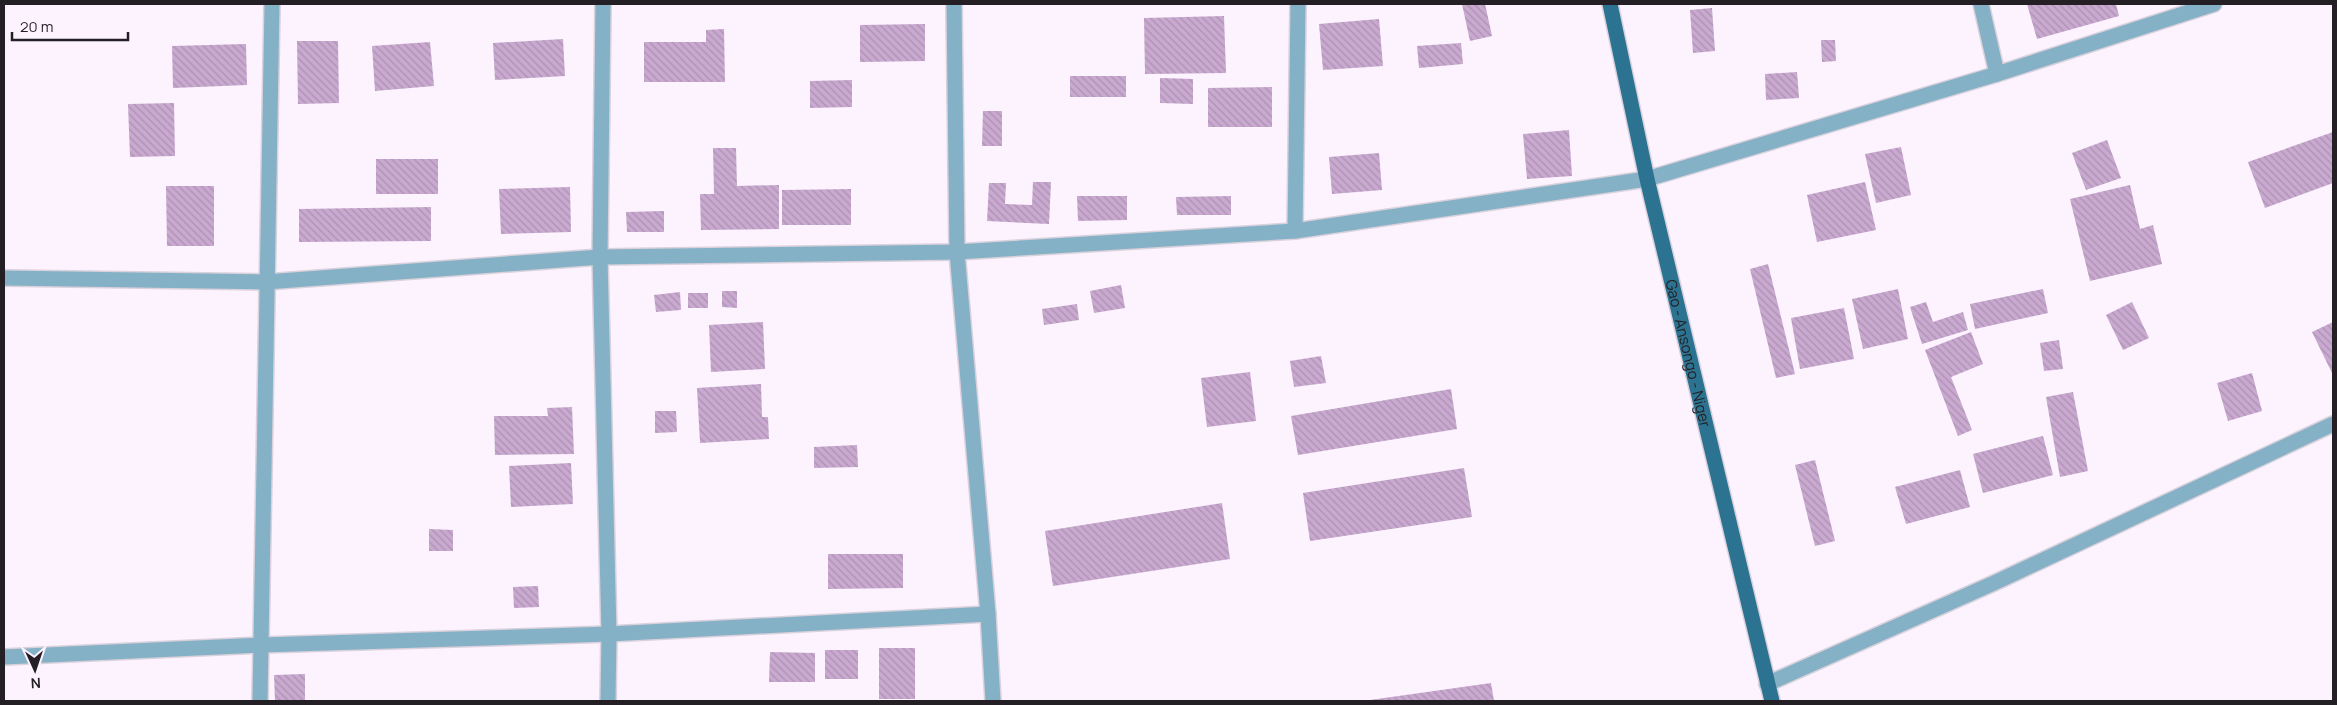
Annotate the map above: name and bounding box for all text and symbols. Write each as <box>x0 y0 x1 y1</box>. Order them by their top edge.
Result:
scale bar <box>12 10 129 42</box>
text: 20 m <box>20 16 53 37</box>
street label: Gao - Ansongo - Niger <box>1661 277 1717 430</box>
north arrow <box>10 645 60 695</box>
text: N <box>30 674 41 693</box>

